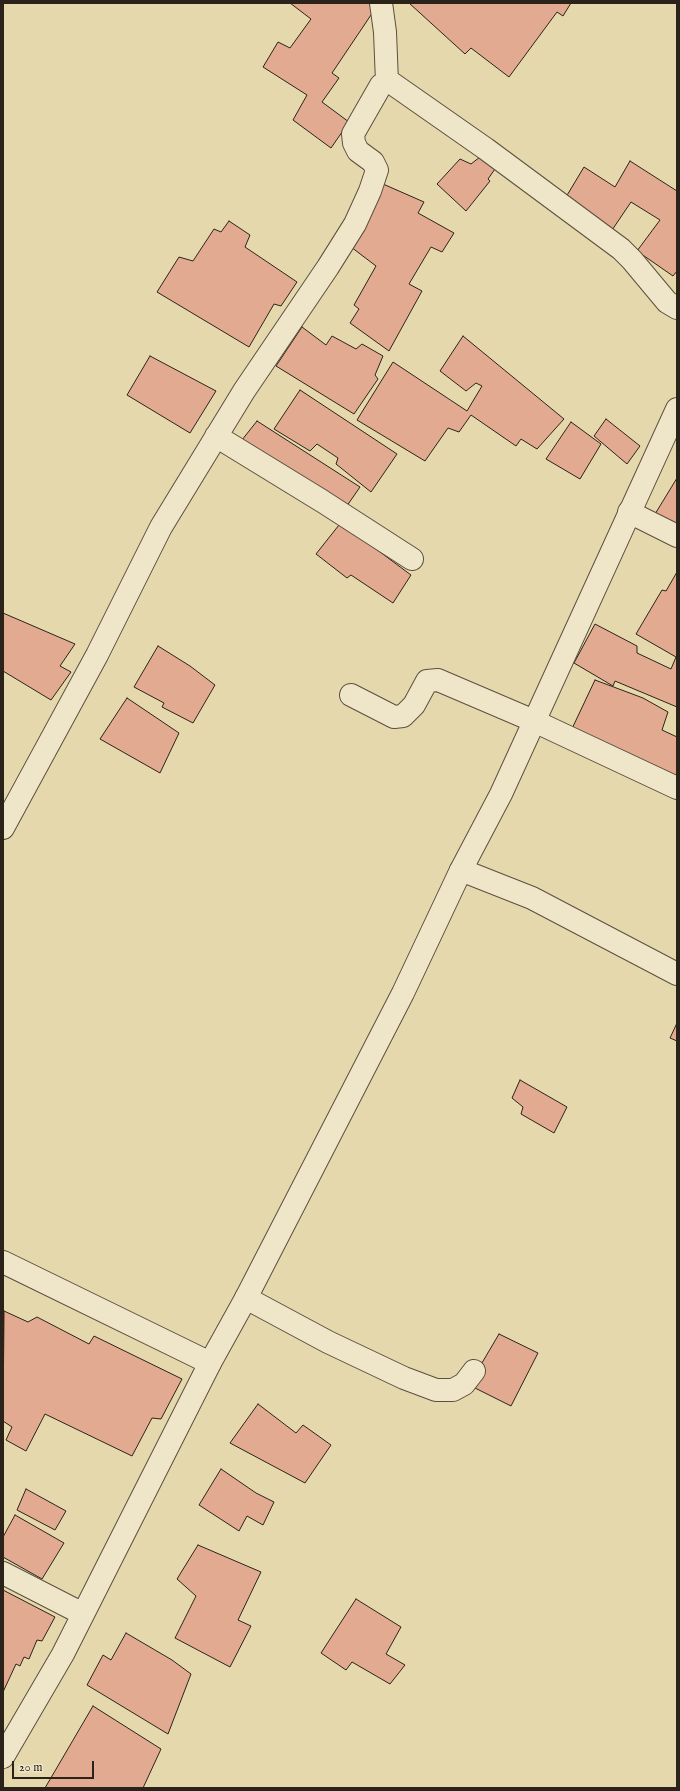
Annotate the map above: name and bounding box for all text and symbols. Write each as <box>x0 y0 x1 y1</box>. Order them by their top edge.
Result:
scale bar <box>14 1753 96 1779</box>
text: 20 m <box>19 1760 42 1775</box>

